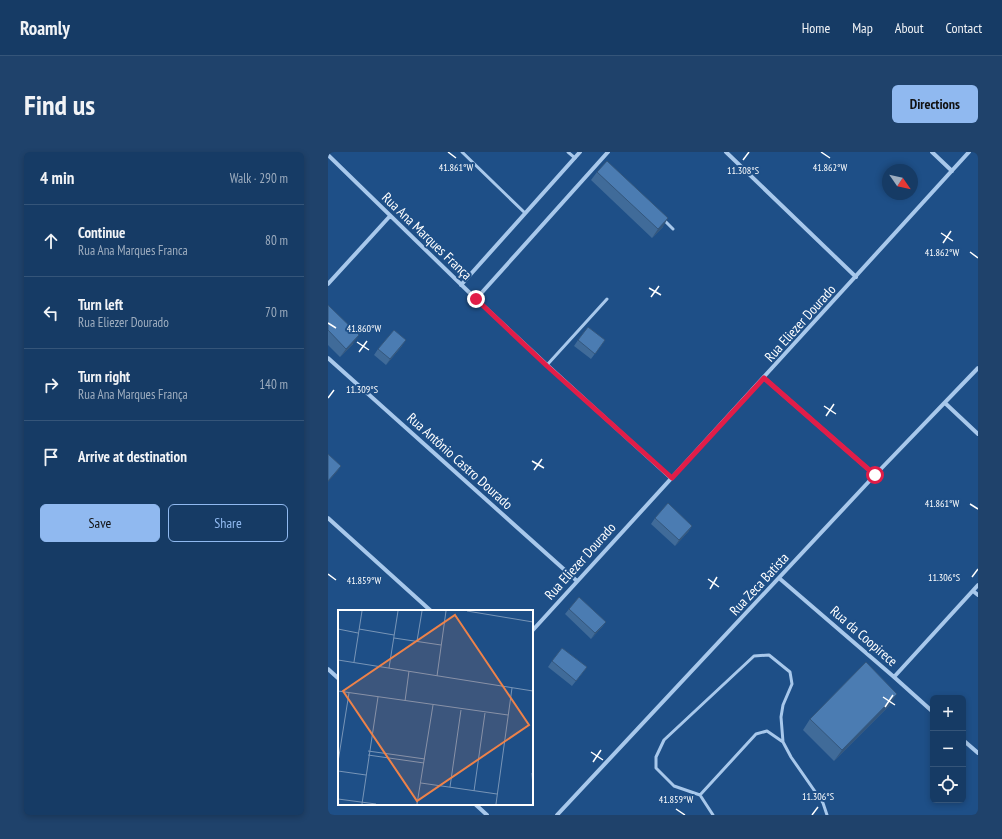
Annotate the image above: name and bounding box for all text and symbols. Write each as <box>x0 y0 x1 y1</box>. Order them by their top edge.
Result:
text: Roamly <box>20 16 70 40</box>
text: Home <box>802 19 830 37</box>
text: Map <box>852 19 873 37</box>
text: About <box>895 19 924 37</box>
text: Contact <box>946 19 982 37</box>
button: Directions <box>892 85 978 123</box>
text: Find us <box>24 86 95 123</box>
text: 41.861°W <box>439 161 473 174</box>
text: 41.862°W <box>813 161 847 174</box>
text: 11.308°S <box>727 164 759 177</box>
north arrow <box>882 164 918 200</box>
text: 4 min <box>40 167 74 189</box>
text: Walk · 290 m <box>230 170 288 187</box>
street label: Rua Ana Marques França <box>378 188 476 284</box>
text: Continue <box>78 223 125 242</box>
icon: ahead <box>40 230 62 252</box>
text: 80 m <box>265 232 288 249</box>
text: Rua Ana Marques Franca <box>78 242 188 259</box>
text: 41.862°W <box>925 246 959 259</box>
street label: Rua Eliezer Dourado <box>761 281 839 365</box>
route end <box>467 290 485 308</box>
text: Turn left <box>78 295 123 314</box>
icon: left <box>40 302 62 324</box>
text: 70 m <box>265 304 288 321</box>
text: Rua Eliezer Dourado <box>78 314 169 331</box>
text: 41.860°W <box>347 322 381 335</box>
text: Turn right <box>78 367 130 386</box>
icon: right <box>40 374 62 396</box>
text: 140 m <box>259 376 288 393</box>
text: 11.309°S <box>346 383 378 396</box>
text: Rua Ana Marques França <box>78 386 188 403</box>
street label: Rua Antônio Castro Dourado <box>403 409 517 513</box>
icon: arrive <box>40 446 62 468</box>
text: Arrive at destination <box>78 447 187 466</box>
route start <box>866 466 884 484</box>
text: 41.861°W <box>925 497 959 510</box>
button: Save <box>40 504 160 542</box>
button: Share <box>168 504 288 542</box>
street label: Rua Eliezer Dourado <box>541 519 619 603</box>
street label: Rua Zeca Batista <box>725 549 793 619</box>
text: 11.306°S <box>928 571 960 584</box>
text: 41.859°W <box>347 574 381 587</box>
street label: Rua da Coopirece <box>827 602 901 670</box>
inset map <box>338 610 533 805</box>
map controls <box>930 695 966 803</box>
button: + <box>930 695 966 731</box>
button: − <box>930 731 966 767</box>
button: locate <box>930 767 966 803</box>
text: 11.306°S <box>802 790 834 803</box>
text: 41.859°W <box>659 793 693 806</box>

